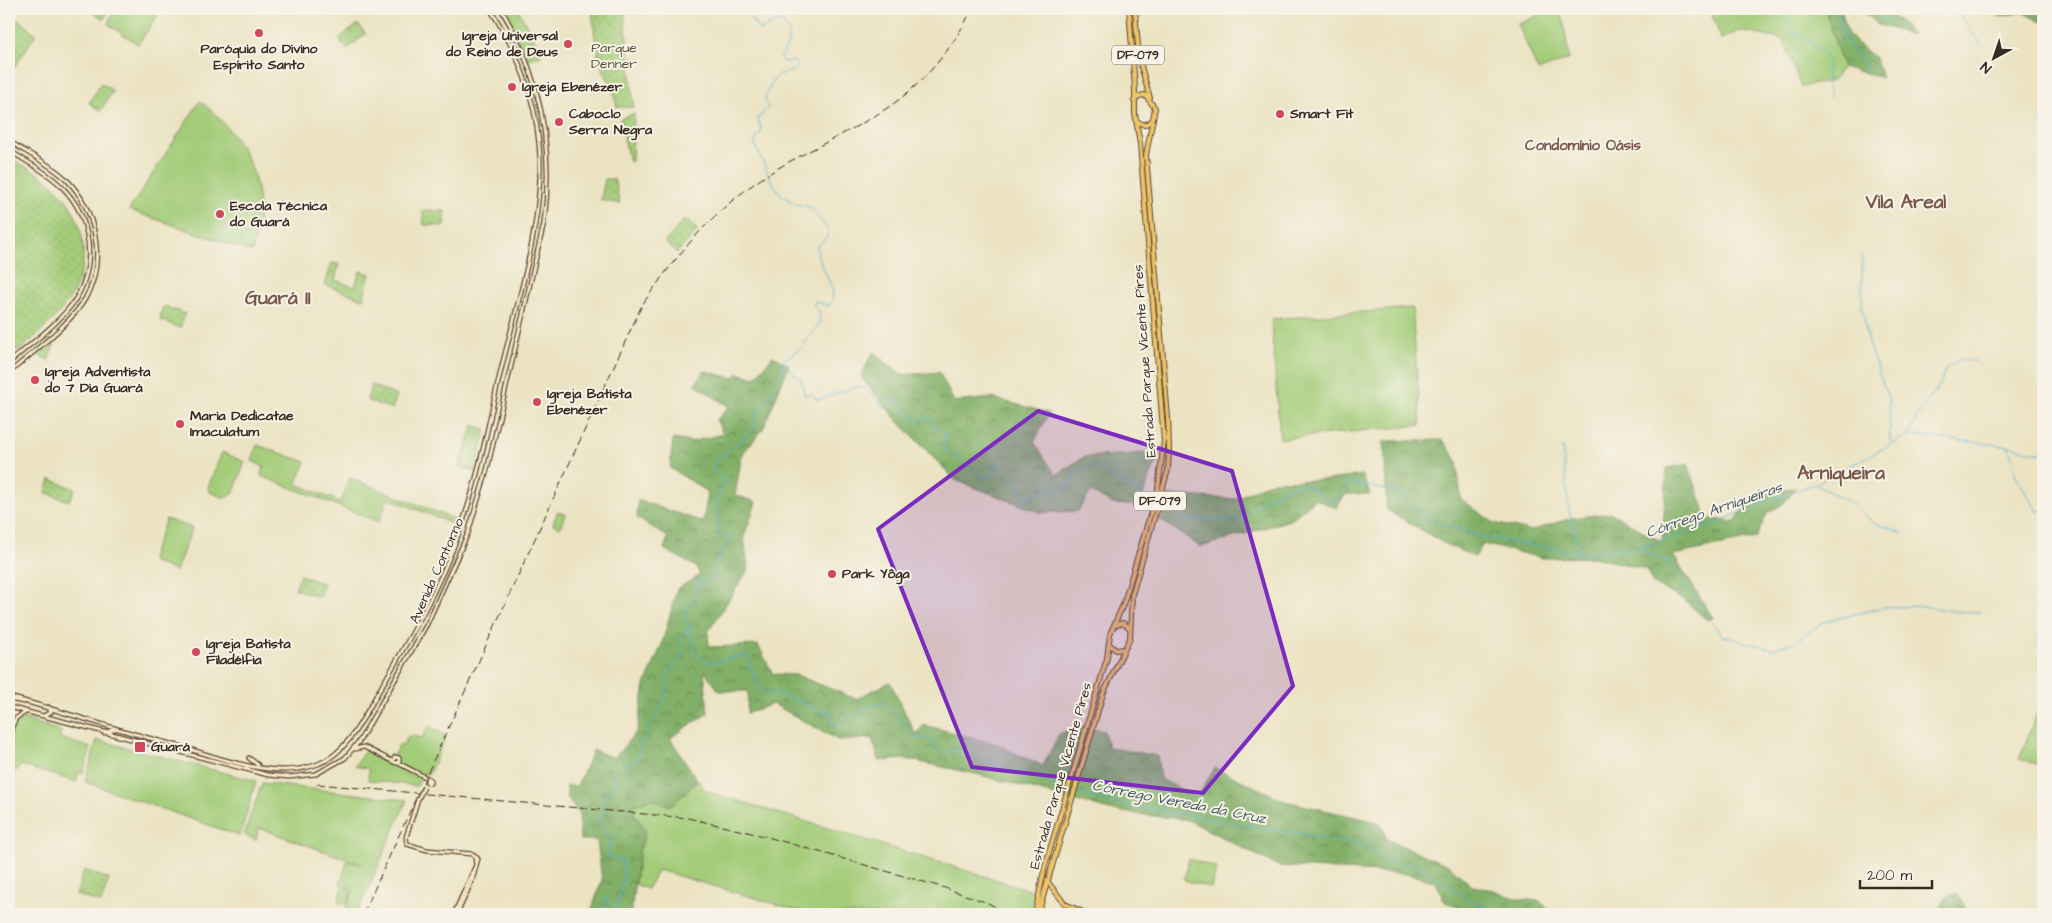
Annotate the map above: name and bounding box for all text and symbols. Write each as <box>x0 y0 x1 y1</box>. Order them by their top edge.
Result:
place label: Igreja Universal do Reino de Deus <box>445 26 559 62</box>
marker: Paróquia do Divino Espírito Santo <box>253 27 265 39</box>
north arrow <box>1970 32 2020 82</box>
marker: Igreja Universal do Reino de Deus <box>562 38 574 50</box>
park label: Parque Denner <box>591 38 637 74</box>
place label: Paróquia do Divino Espírito Santo <box>201 39 318 75</box>
road number: DF-079 <box>1112 46 1164 64</box>
text: N <box>1976 57 1996 78</box>
place label: Igreja Ebenézer <box>522 77 623 98</box>
marker: Igreja Ebenézer <box>506 81 518 93</box>
place label: Caboclo Serra Negra <box>568 104 653 141</box>
place label: Smart Fit <box>1289 104 1354 124</box>
marker: Smart Fit <box>1274 108 1286 120</box>
marker: Caboclo Serra Negra <box>553 116 565 128</box>
district label: Condomínio Oásis <box>1525 135 1641 156</box>
district label: Vila Areal <box>1865 189 1946 216</box>
place label: Escola Técnica do Guará <box>229 196 328 232</box>
marker: Escola Técnica do Guará <box>214 208 226 220</box>
street label: Estrada Parque Vicente Pires <box>1128 264 1162 458</box>
district label: Guará II <box>245 285 311 312</box>
place label: Igreja Adventista do 7 Dia Guará <box>44 362 151 398</box>
marker: Igreja Adventista do 7 Dia Guará <box>29 374 41 386</box>
place label: Igreja Batista Ebenézer <box>547 384 632 420</box>
marker: Igreja Batista Ebenézer <box>531 396 543 408</box>
place label: Maria Dedicatae Imaculatum <box>190 406 294 442</box>
marker: Maria Dedicatae Imaculatum <box>174 418 186 430</box>
district label: Arniqueira <box>1797 460 1885 487</box>
water label: Córrego Arniqueiras <box>1643 476 1787 544</box>
road number: DF-079 <box>1134 492 1186 511</box>
street label: Avenida Contorno <box>405 515 469 627</box>
place label: Park Yôga <box>842 564 911 585</box>
marker: Park Yôga <box>826 568 838 580</box>
place label: Igreja Batista Filadélfia <box>206 634 291 670</box>
marker: Igreja Batista Filadélfia <box>190 646 202 658</box>
street label: Estrada Parque Vicente Pires <box>1025 680 1097 872</box>
place label: Guará <box>151 737 191 757</box>
marker: Guará <box>133 740 147 754</box>
water label: Córrego Vereda da Cruz <box>1090 775 1269 830</box>
scale bar <box>1860 858 1932 890</box>
text: 200 m <box>1867 865 1913 886</box>

